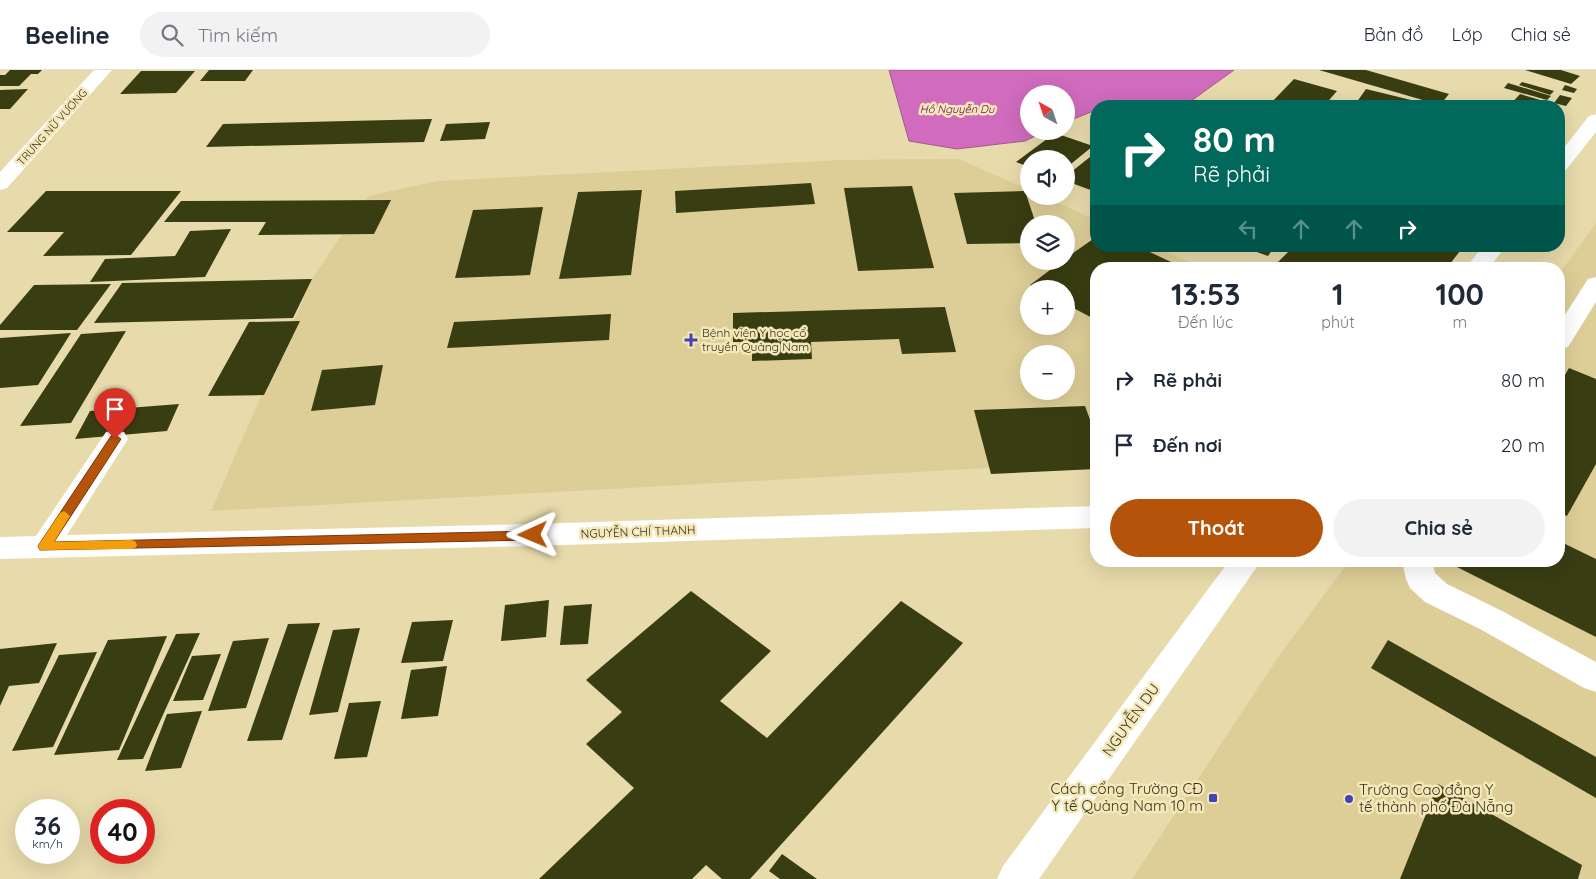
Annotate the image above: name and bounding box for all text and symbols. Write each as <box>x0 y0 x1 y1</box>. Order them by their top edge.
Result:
search box <box>140 12 490 57</box>
text: Beeline <box>25 20 110 50</box>
icon: search <box>158 21 186 49</box>
text: Tìm kiếm <box>198 23 278 47</box>
text: Bản đồ <box>1364 23 1423 46</box>
text: Lớp <box>1451 23 1483 46</box>
text: Chia sẻ <box>1511 23 1571 46</box>
north arrow <box>1020 85 1075 140</box>
map controls <box>1020 85 1075 400</box>
street label: TRƯNG NỮ VƯƠNG <box>14 86 90 168</box>
water label: Hồ Nguyễn Du <box>920 102 995 116</box>
text: 80 m <box>1193 117 1276 161</box>
icon: right <box>1110 120 1175 185</box>
button: sound <box>1020 150 1075 205</box>
text: Rẽ phải <box>1193 160 1270 188</box>
button: layers <box>1020 215 1075 270</box>
icon: left <box>1234 215 1262 243</box>
icon: ahead <box>1287 215 1315 243</box>
icon: ahead <box>1340 215 1368 243</box>
icon: right <box>1393 215 1421 243</box>
text: 13:53 <box>1171 275 1240 313</box>
text: 1 <box>1332 275 1344 313</box>
text: 100 <box>1436 275 1484 313</box>
button: + <box>1020 280 1075 335</box>
text: Đến lúc <box>1178 312 1233 332</box>
text: phút <box>1321 312 1355 332</box>
text: m <box>1452 312 1467 332</box>
place label: Bệnh viện Y học cổ truyền Quảng Nam <box>702 325 809 354</box>
marker: Bệnh viện Y học cổ truyền Quảng Nam <box>684 333 698 347</box>
button: − <box>1020 345 1075 400</box>
icon: right <box>1110 366 1138 394</box>
text: Rẽ phải <box>1153 368 1222 392</box>
text: 80 m <box>1501 368 1545 392</box>
pin <box>94 388 136 439</box>
icon: arrive <box>101 395 129 423</box>
icon: arrive <box>1110 431 1138 459</box>
text: Đến nơi <box>1153 433 1222 457</box>
text: 20 m <box>1501 433 1545 457</box>
button: Thoát <box>1110 499 1323 557</box>
button: Chia sẻ <box>1333 499 1545 557</box>
position arrow <box>506 508 558 560</box>
street label: NGUYỄN CHÍ THANH <box>580 522 696 541</box>
street label: NGUYỄN DU <box>1097 679 1163 760</box>
place label: Cách cổng Trường CĐ Y tế Quảng Nam 10 m <box>1051 779 1203 815</box>
place label: Trường Cao đẳng Y tế thành phố Đà Nẵng <box>1359 780 1513 816</box>
marker: Cách cổng Trường CĐ Y tế Quảng Nam 10 m <box>1207 792 1219 804</box>
marker: Trường Cao đẳng Y tế thành phố Đà Nẵng <box>1343 793 1355 805</box>
speed limit sign: 40 <box>90 799 155 864</box>
text: 36 <box>34 810 61 841</box>
text: km/h <box>32 836 63 851</box>

